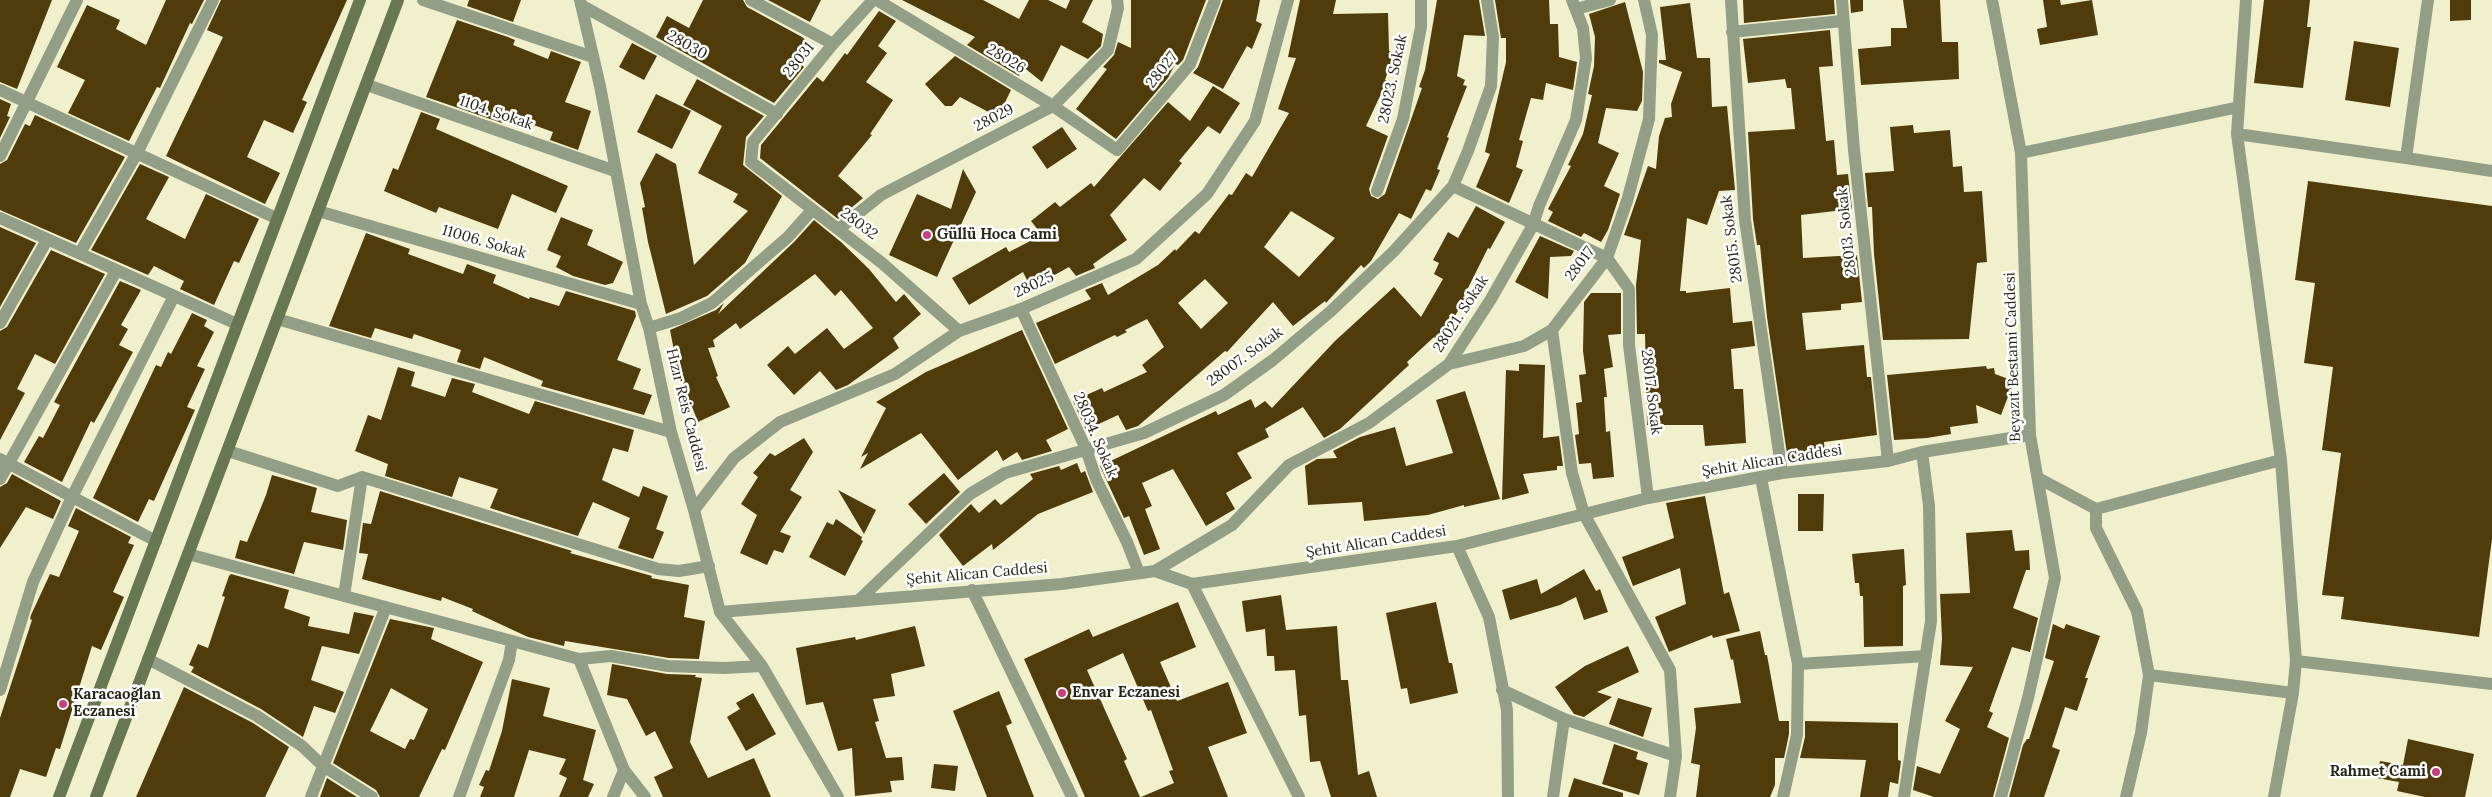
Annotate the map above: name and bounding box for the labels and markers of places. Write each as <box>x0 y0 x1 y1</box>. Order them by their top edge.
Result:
place label: Güllü Hoca Cami <box>937 226 1057 244</box>
marker: Güllü Hoca Cami <box>921 229 933 241</box>
place label: Envar Eczanesi <box>1072 684 1180 702</box>
place label: Karacaoğlan Eczanesi <box>73 686 161 721</box>
marker: Envar Eczanesi <box>1056 687 1068 699</box>
marker: Karacaoğlan Eczanesi <box>57 698 69 710</box>
place label: Rahmet Cami <box>2330 763 2426 781</box>
marker: Rahmet Cami <box>2430 766 2442 778</box>

